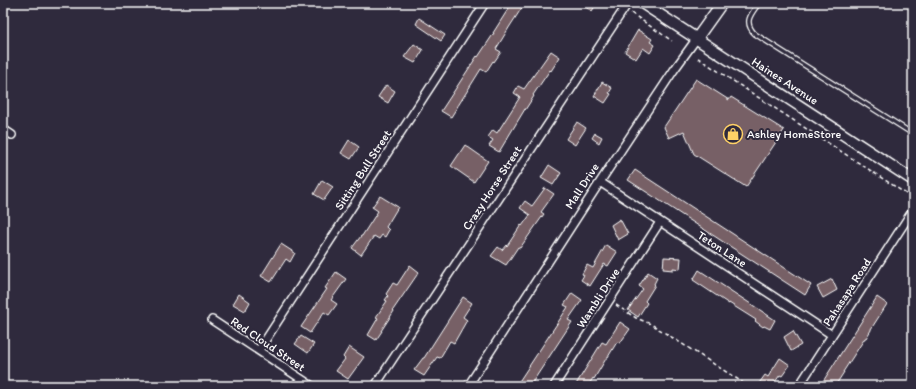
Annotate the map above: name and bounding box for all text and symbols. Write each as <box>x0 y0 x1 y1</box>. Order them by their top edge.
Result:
street label: Haines Avenue <box>749 54 821 108</box>
shop icon: Ashley HomeStore <box>722 123 744 145</box>
street label: Sitting Bull Street <box>332 127 394 213</box>
place label: Ashley HomeStore <box>747 127 842 141</box>
street label: Crazy Horse Street <box>460 143 525 233</box>
street label: Mall Drive <box>562 160 602 212</box>
street label: Teton Lane <box>695 228 749 270</box>
street label: Pahasapa Road <box>820 255 874 329</box>
street label: Wambli Drive <box>573 265 623 331</box>
street label: Red Cloud Street <box>228 314 308 374</box>

